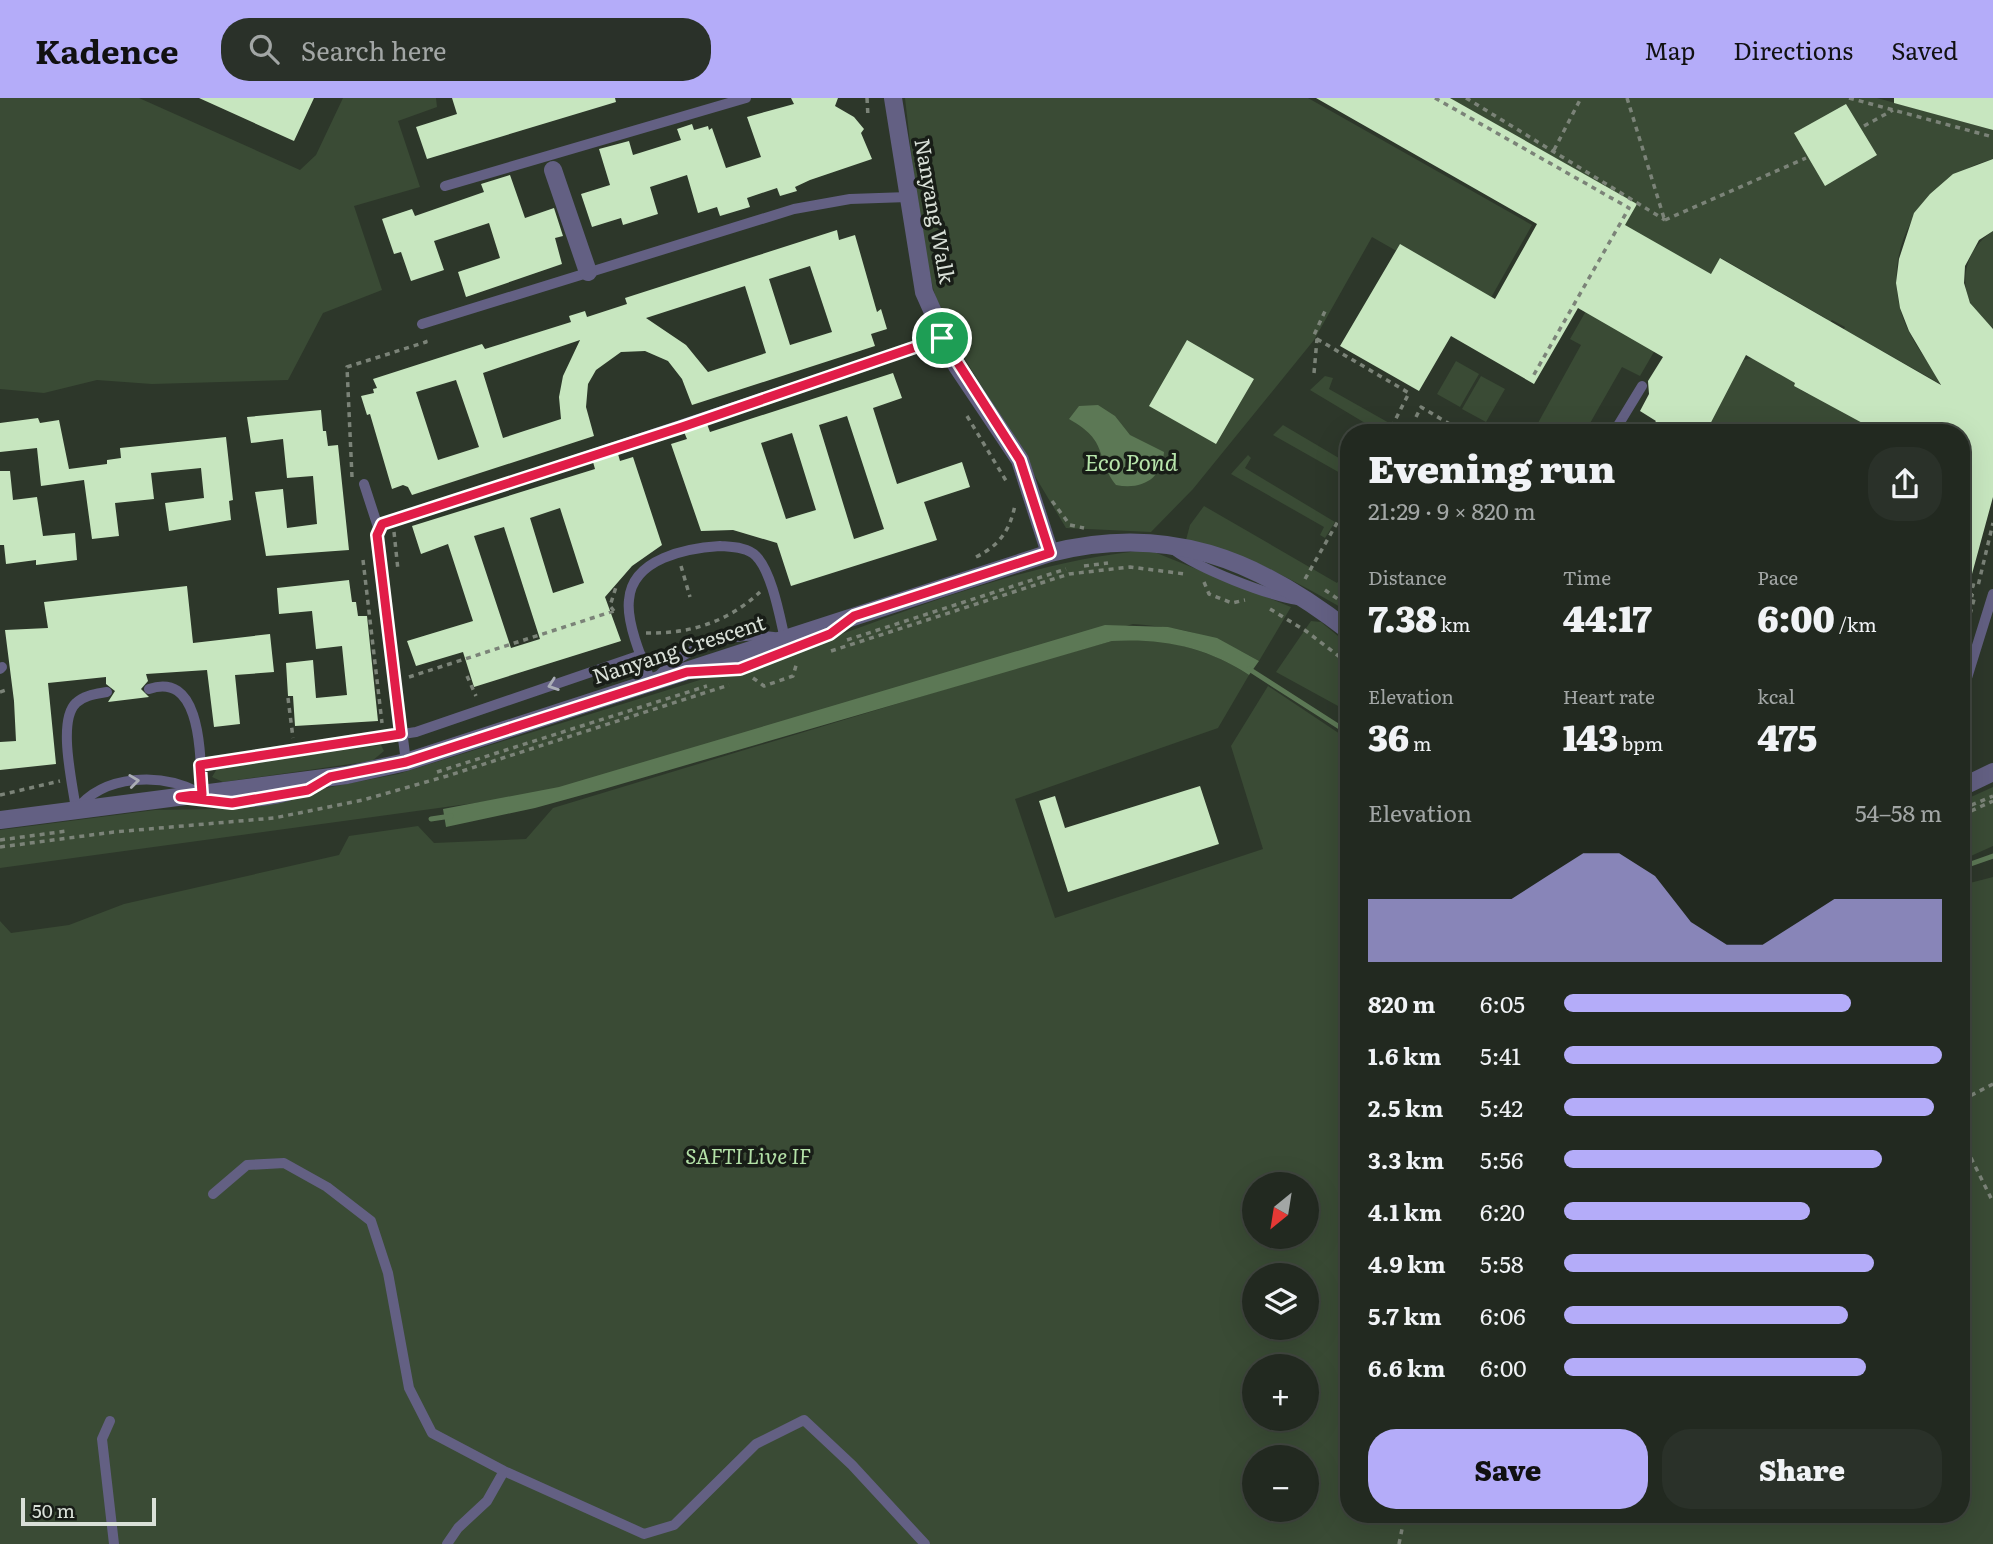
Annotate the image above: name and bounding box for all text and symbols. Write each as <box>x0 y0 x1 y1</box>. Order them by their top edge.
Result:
search box <box>221 18 711 81</box>
text: Kadence <box>35 25 179 74</box>
icon: search <box>245 30 283 68</box>
text: Search here <box>301 30 447 69</box>
text: Map <box>1644 32 1695 67</box>
text: Directions <box>1733 32 1853 67</box>
text: Saved <box>1891 32 1958 67</box>
street label: Nanyang Walk <box>908 136 965 286</box>
pin <box>912 308 972 368</box>
icon: arrive <box>923 319 961 357</box>
text: Evening run <box>1368 438 1615 495</box>
water label: Eco Pond <box>1084 444 1179 478</box>
button: share <box>1868 447 1942 521</box>
text: 21:29 · 9 × 820 m <box>1368 493 1536 527</box>
text: Distance <box>1368 563 1447 591</box>
text: Time <box>1563 563 1611 591</box>
text: Pace <box>1757 563 1798 591</box>
text: 7.38 <box>1368 591 1437 643</box>
text: 44:17 <box>1563 591 1652 643</box>
text: 6:00 <box>1757 591 1835 643</box>
street label: Nanyang Crescent <box>588 605 769 690</box>
text: km <box>1437 610 1471 638</box>
text: /km <box>1835 610 1877 638</box>
one-way arrow <box>547 677 560 691</box>
text: Elevation <box>1368 682 1454 710</box>
text: Heart rate <box>1563 682 1655 710</box>
text: kcal <box>1757 682 1795 710</box>
text: 36 <box>1368 710 1409 762</box>
text: 143 <box>1563 710 1618 762</box>
text: 475 <box>1757 710 1817 762</box>
text: m <box>1409 729 1432 757</box>
text: bpm <box>1618 729 1663 757</box>
one-way arrow <box>128 774 140 789</box>
text: Elevation <box>1368 795 1472 829</box>
text: 54–58 m <box>1855 795 1942 829</box>
text: 820 m <box>1368 986 1435 1020</box>
text: 6:05 <box>1480 986 1525 1020</box>
text: 1.6 km <box>1368 1038 1441 1072</box>
text: 5:41 <box>1480 1038 1521 1072</box>
text: 2.5 km <box>1368 1090 1443 1124</box>
text: 5:42 <box>1480 1090 1523 1124</box>
park label: SAFTI Live IF <box>685 1139 811 1170</box>
text: 3.3 km <box>1368 1142 1444 1176</box>
text: 5:56 <box>1480 1142 1523 1176</box>
north arrow <box>1242 1172 1320 1250</box>
map controls <box>1242 1172 1319 1522</box>
text: 4.1 km <box>1368 1194 1442 1228</box>
text: 6:20 <box>1480 1194 1525 1228</box>
text: 4.9 km <box>1368 1246 1446 1280</box>
text: 5:58 <box>1480 1246 1524 1280</box>
button: layers <box>1242 1263 1319 1340</box>
text: 5.7 km <box>1368 1298 1442 1332</box>
text: 6:06 <box>1480 1298 1526 1332</box>
text: 6.6 km <box>1368 1350 1445 1384</box>
text: 6:00 <box>1480 1350 1527 1384</box>
button: + <box>1242 1354 1319 1431</box>
button: Save <box>1368 1429 1648 1509</box>
button: Share <box>1662 1429 1942 1509</box>
button: − <box>1242 1445 1319 1522</box>
scale bar <box>21 1495 156 1527</box>
text: 50 m <box>32 1496 75 1524</box>

